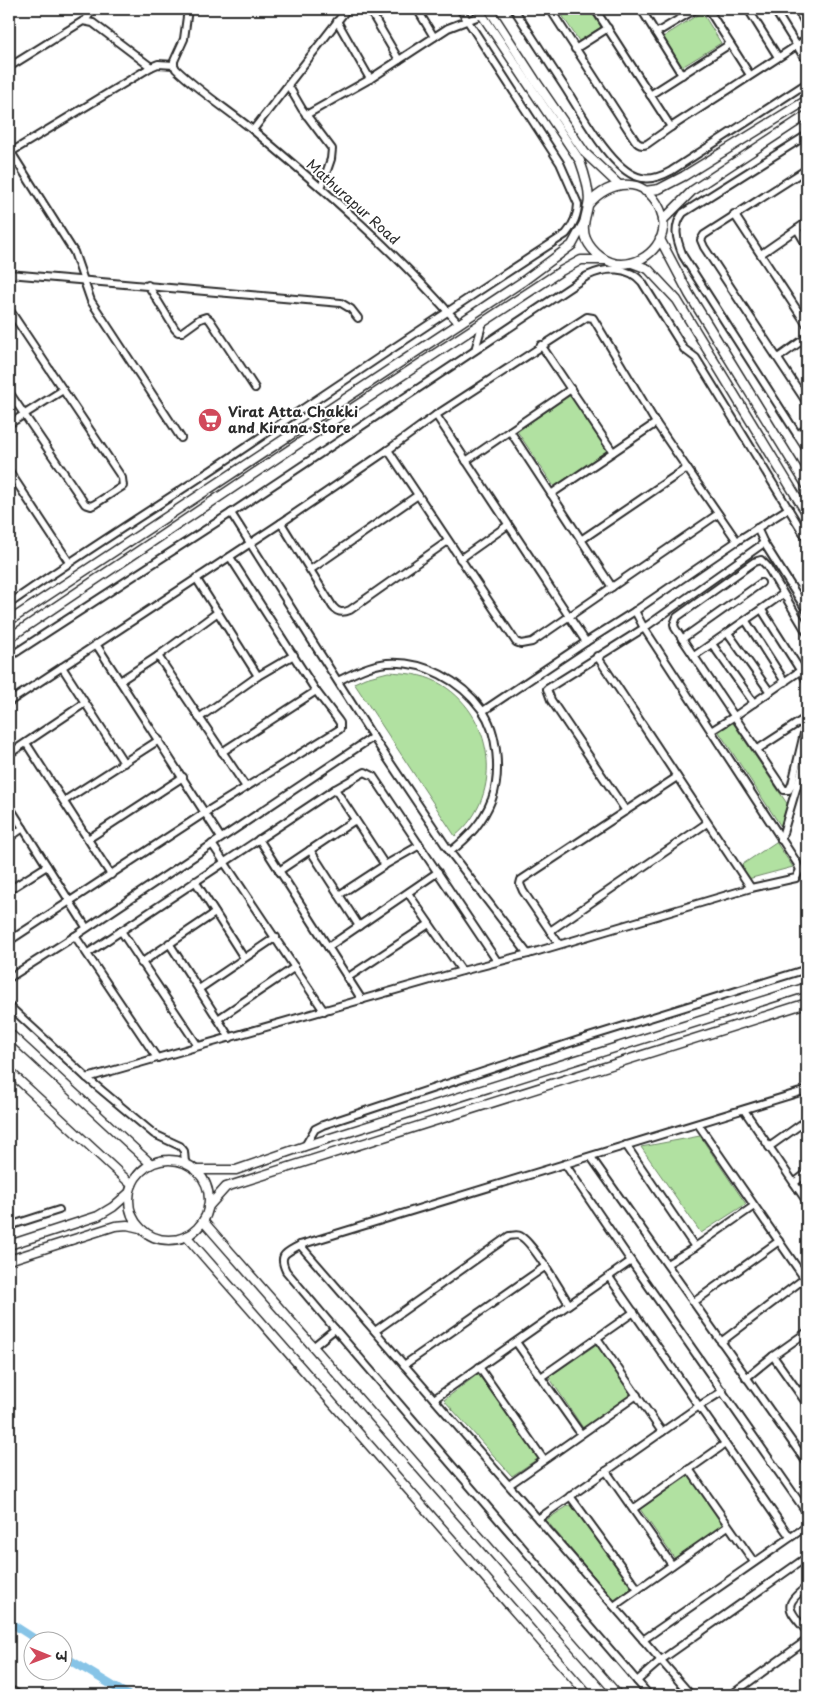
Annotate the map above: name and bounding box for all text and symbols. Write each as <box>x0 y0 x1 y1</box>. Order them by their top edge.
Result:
street label: Mathurapur Road <box>302 154 405 249</box>
place label: Virat Atta Chakki and Kirana Store <box>228 401 358 438</box>
supermarket icon: Virat Atta Chakki and Kirana Store <box>197 407 223 433</box>
north arrow <box>22 1632 72 1682</box>
text: उ <box>51 1649 72 1663</box>

